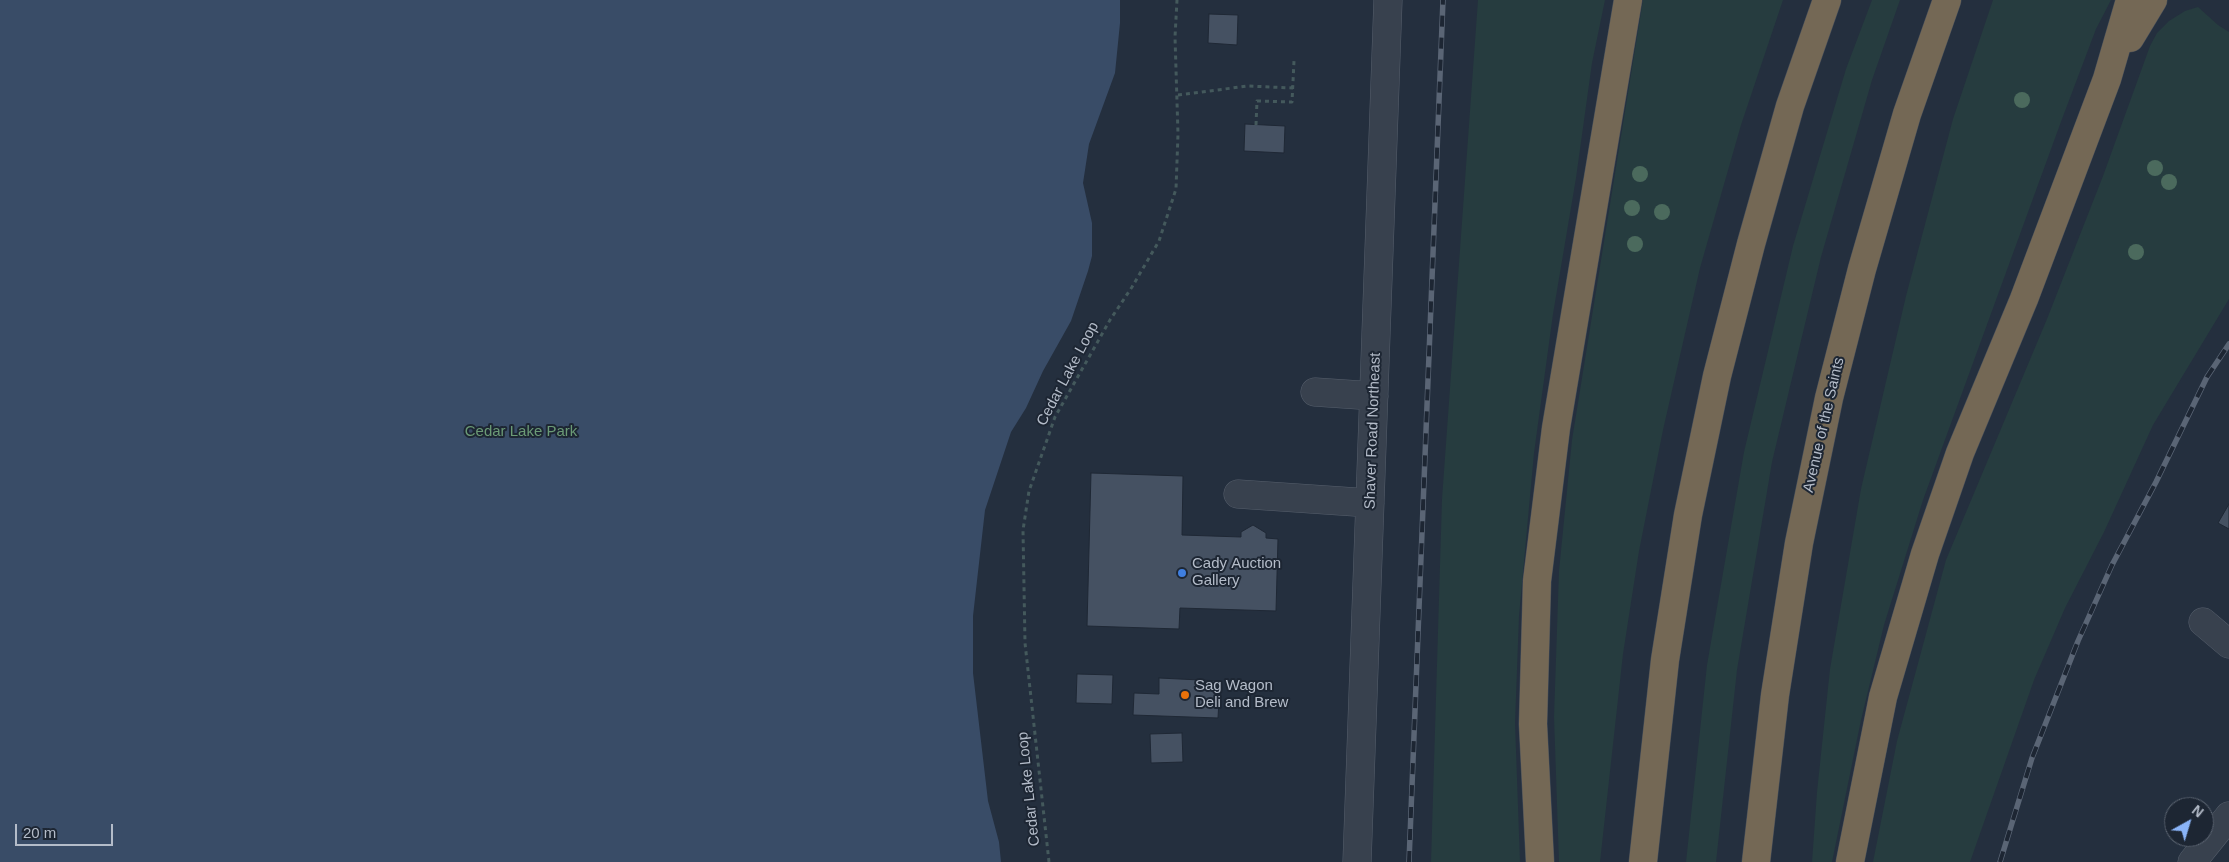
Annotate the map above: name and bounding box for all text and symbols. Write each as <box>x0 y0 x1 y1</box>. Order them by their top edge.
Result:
street label: Cedar Lake Loop <box>1033 319 1103 429</box>
street label: Shaver Road Northeast <box>1361 352 1385 510</box>
street label: Avenue of the Saints <box>1800 356 1848 494</box>
park label: Cedar Lake Park <box>465 423 577 441</box>
place label: Cady Auction Gallery <box>1192 555 1281 590</box>
marker: Cady Auction Gallery <box>1176 567 1188 579</box>
place label: Sag Wagon Deli and Brew <box>1195 677 1288 712</box>
marker: Sag Wagon Deli and Brew <box>1179 689 1191 701</box>
street label: Cedar Lake Loop <box>1014 731 1044 847</box>
north arrow <box>2164 797 2214 847</box>
text: N <box>2189 802 2207 821</box>
scale bar <box>18 814 115 846</box>
text: 20 m <box>23 824 56 841</box>

